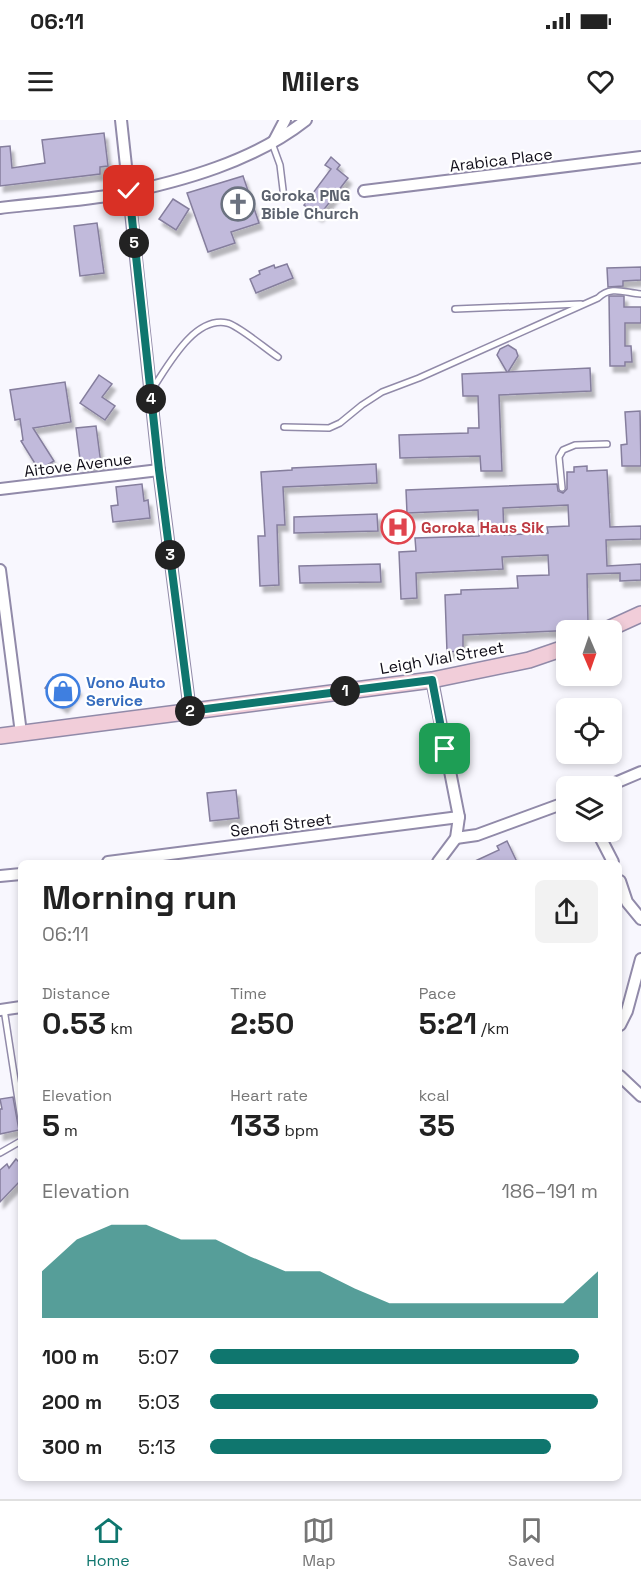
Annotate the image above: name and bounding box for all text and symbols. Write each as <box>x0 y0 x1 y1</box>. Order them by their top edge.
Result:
text: 06:11 <box>30 7 84 35</box>
text: Milers <box>281 64 360 99</box>
icon: menu <box>24 65 57 98</box>
icon: heart <box>584 65 617 98</box>
street label: Arabica Place <box>448 143 554 177</box>
pin <box>103 165 154 216</box>
icon: check <box>112 174 145 207</box>
place label: Goroka PNG Bible Church <box>261 185 359 224</box>
church icon: Goroka PNG Bible Church <box>220 186 256 222</box>
pin: 5 <box>119 228 149 258</box>
text: 5 <box>129 232 139 253</box>
pin: 4 <box>136 384 166 414</box>
text: 4 <box>146 388 156 409</box>
street label: Aitove Avenue <box>23 448 133 482</box>
hospital icon: Goroka Haus Sik <box>380 509 416 545</box>
place label: Goroka Haus Sik <box>421 517 544 538</box>
pin: 3 <box>155 540 185 570</box>
text: 3 <box>165 544 175 565</box>
north arrow <box>556 620 622 686</box>
map controls <box>556 620 622 842</box>
street label: Leigh Vial Street <box>378 637 506 679</box>
place label: Vono Auto Service <box>86 672 166 711</box>
shop icon: Vono Auto Service <box>45 673 81 709</box>
pin: 1 <box>330 676 360 706</box>
text: 1 <box>341 680 349 701</box>
pin: 2 <box>175 696 205 726</box>
button: locate <box>556 698 622 764</box>
text: 2 <box>185 700 195 721</box>
pin <box>419 723 470 774</box>
icon: arrive <box>428 732 461 765</box>
button: layers <box>556 776 622 842</box>
street label: Senofi Street <box>229 808 333 842</box>
text: Morning run <box>42 877 237 919</box>
button: share <box>535 880 598 943</box>
text: 06:11 <box>42 921 89 947</box>
text: Distance <box>42 983 110 1004</box>
text: Time <box>230 983 267 1004</box>
text: Pace <box>419 983 456 1004</box>
text: 0.53 <box>42 1004 106 1043</box>
text: 2:50 <box>230 1004 295 1043</box>
text: 5:21 <box>419 1004 477 1043</box>
text: km <box>106 1018 133 1039</box>
text: /km <box>477 1018 509 1039</box>
text: Elevation <box>42 1085 112 1106</box>
text: Heart rate <box>230 1085 308 1106</box>
text: kcal <box>419 1085 450 1106</box>
text: 5 <box>42 1106 60 1145</box>
text: 133 <box>230 1106 280 1145</box>
text: 35 <box>419 1106 455 1145</box>
text: m <box>60 1120 78 1141</box>
text: bpm <box>280 1120 319 1141</box>
text: Elevation <box>42 1178 130 1204</box>
text: 186–191 m <box>502 1178 598 1204</box>
text: 100 m <box>42 1344 99 1370</box>
text: 5:07 <box>138 1344 179 1370</box>
text: 200 m <box>42 1389 102 1415</box>
text: 5:03 <box>138 1389 180 1415</box>
text: 300 m <box>42 1434 102 1460</box>
text: 5:13 <box>138 1434 175 1460</box>
tab: Home <box>86 1514 130 1571</box>
tab: Map <box>302 1514 336 1571</box>
tab: Saved <box>508 1514 555 1571</box>

